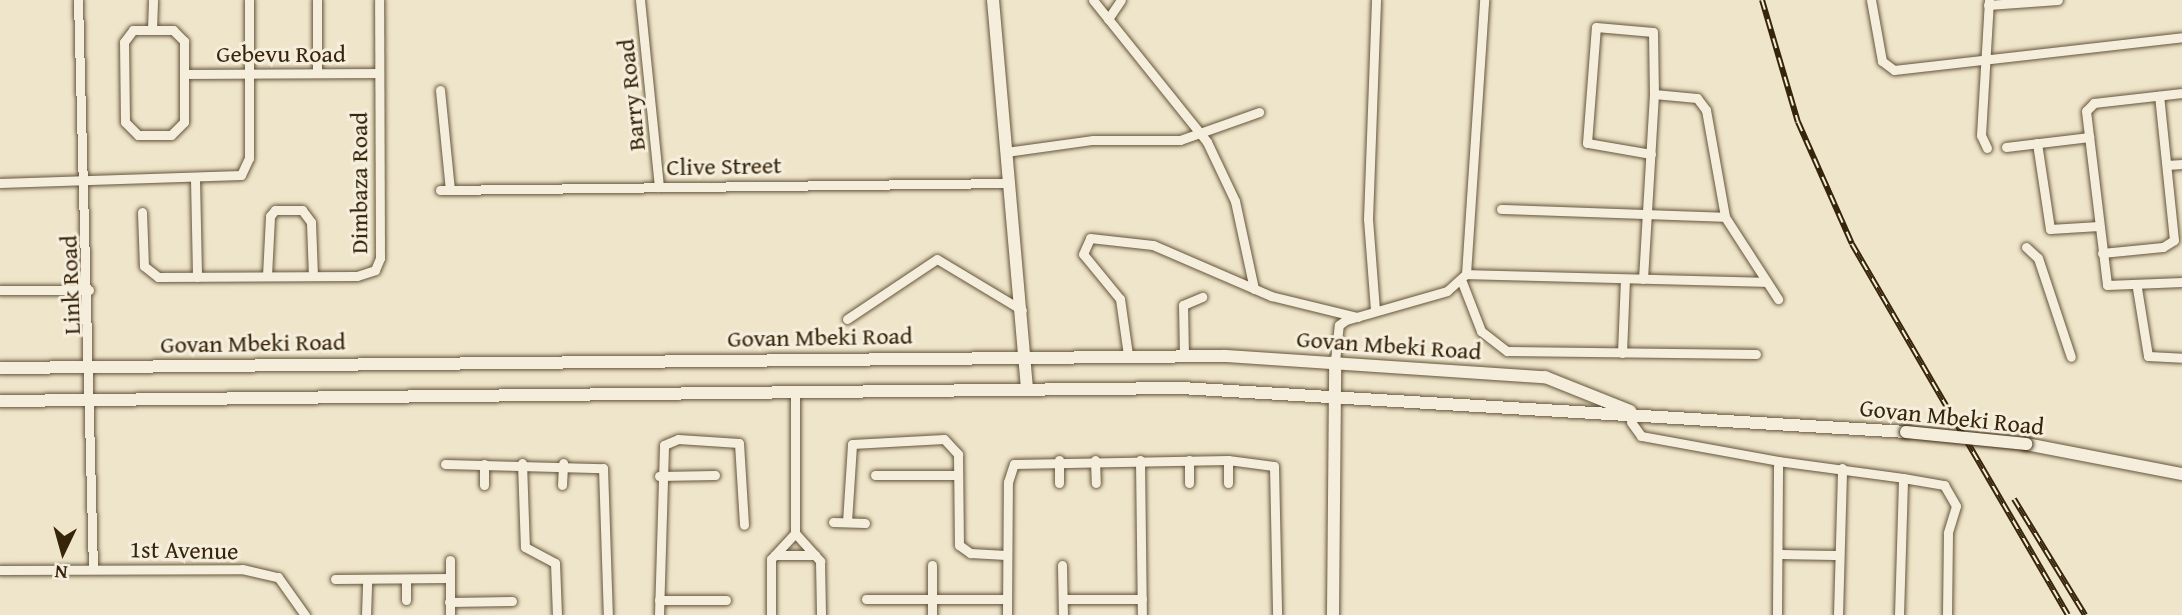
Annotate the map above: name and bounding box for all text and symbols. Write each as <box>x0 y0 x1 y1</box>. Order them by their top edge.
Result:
street label: Barry Road <box>611 38 651 152</box>
street label: Gebevu Road <box>216 40 346 68</box>
street label: Dimbaza Road <box>345 112 373 254</box>
street label: Clive Street <box>666 151 782 181</box>
street label: Link Road <box>54 235 86 335</box>
street label: Govan Mbeki Road <box>727 321 913 353</box>
street label: Govan Mbeki Road <box>1296 324 1482 366</box>
street label: Govan Mbeki Road <box>160 327 346 359</box>
street label: Govan Mbeki Road <box>1858 393 2046 441</box>
north arrow <box>28 517 98 587</box>
street label: 1st Avenue <box>129 535 239 565</box>
text: N <box>54 558 69 587</box>

